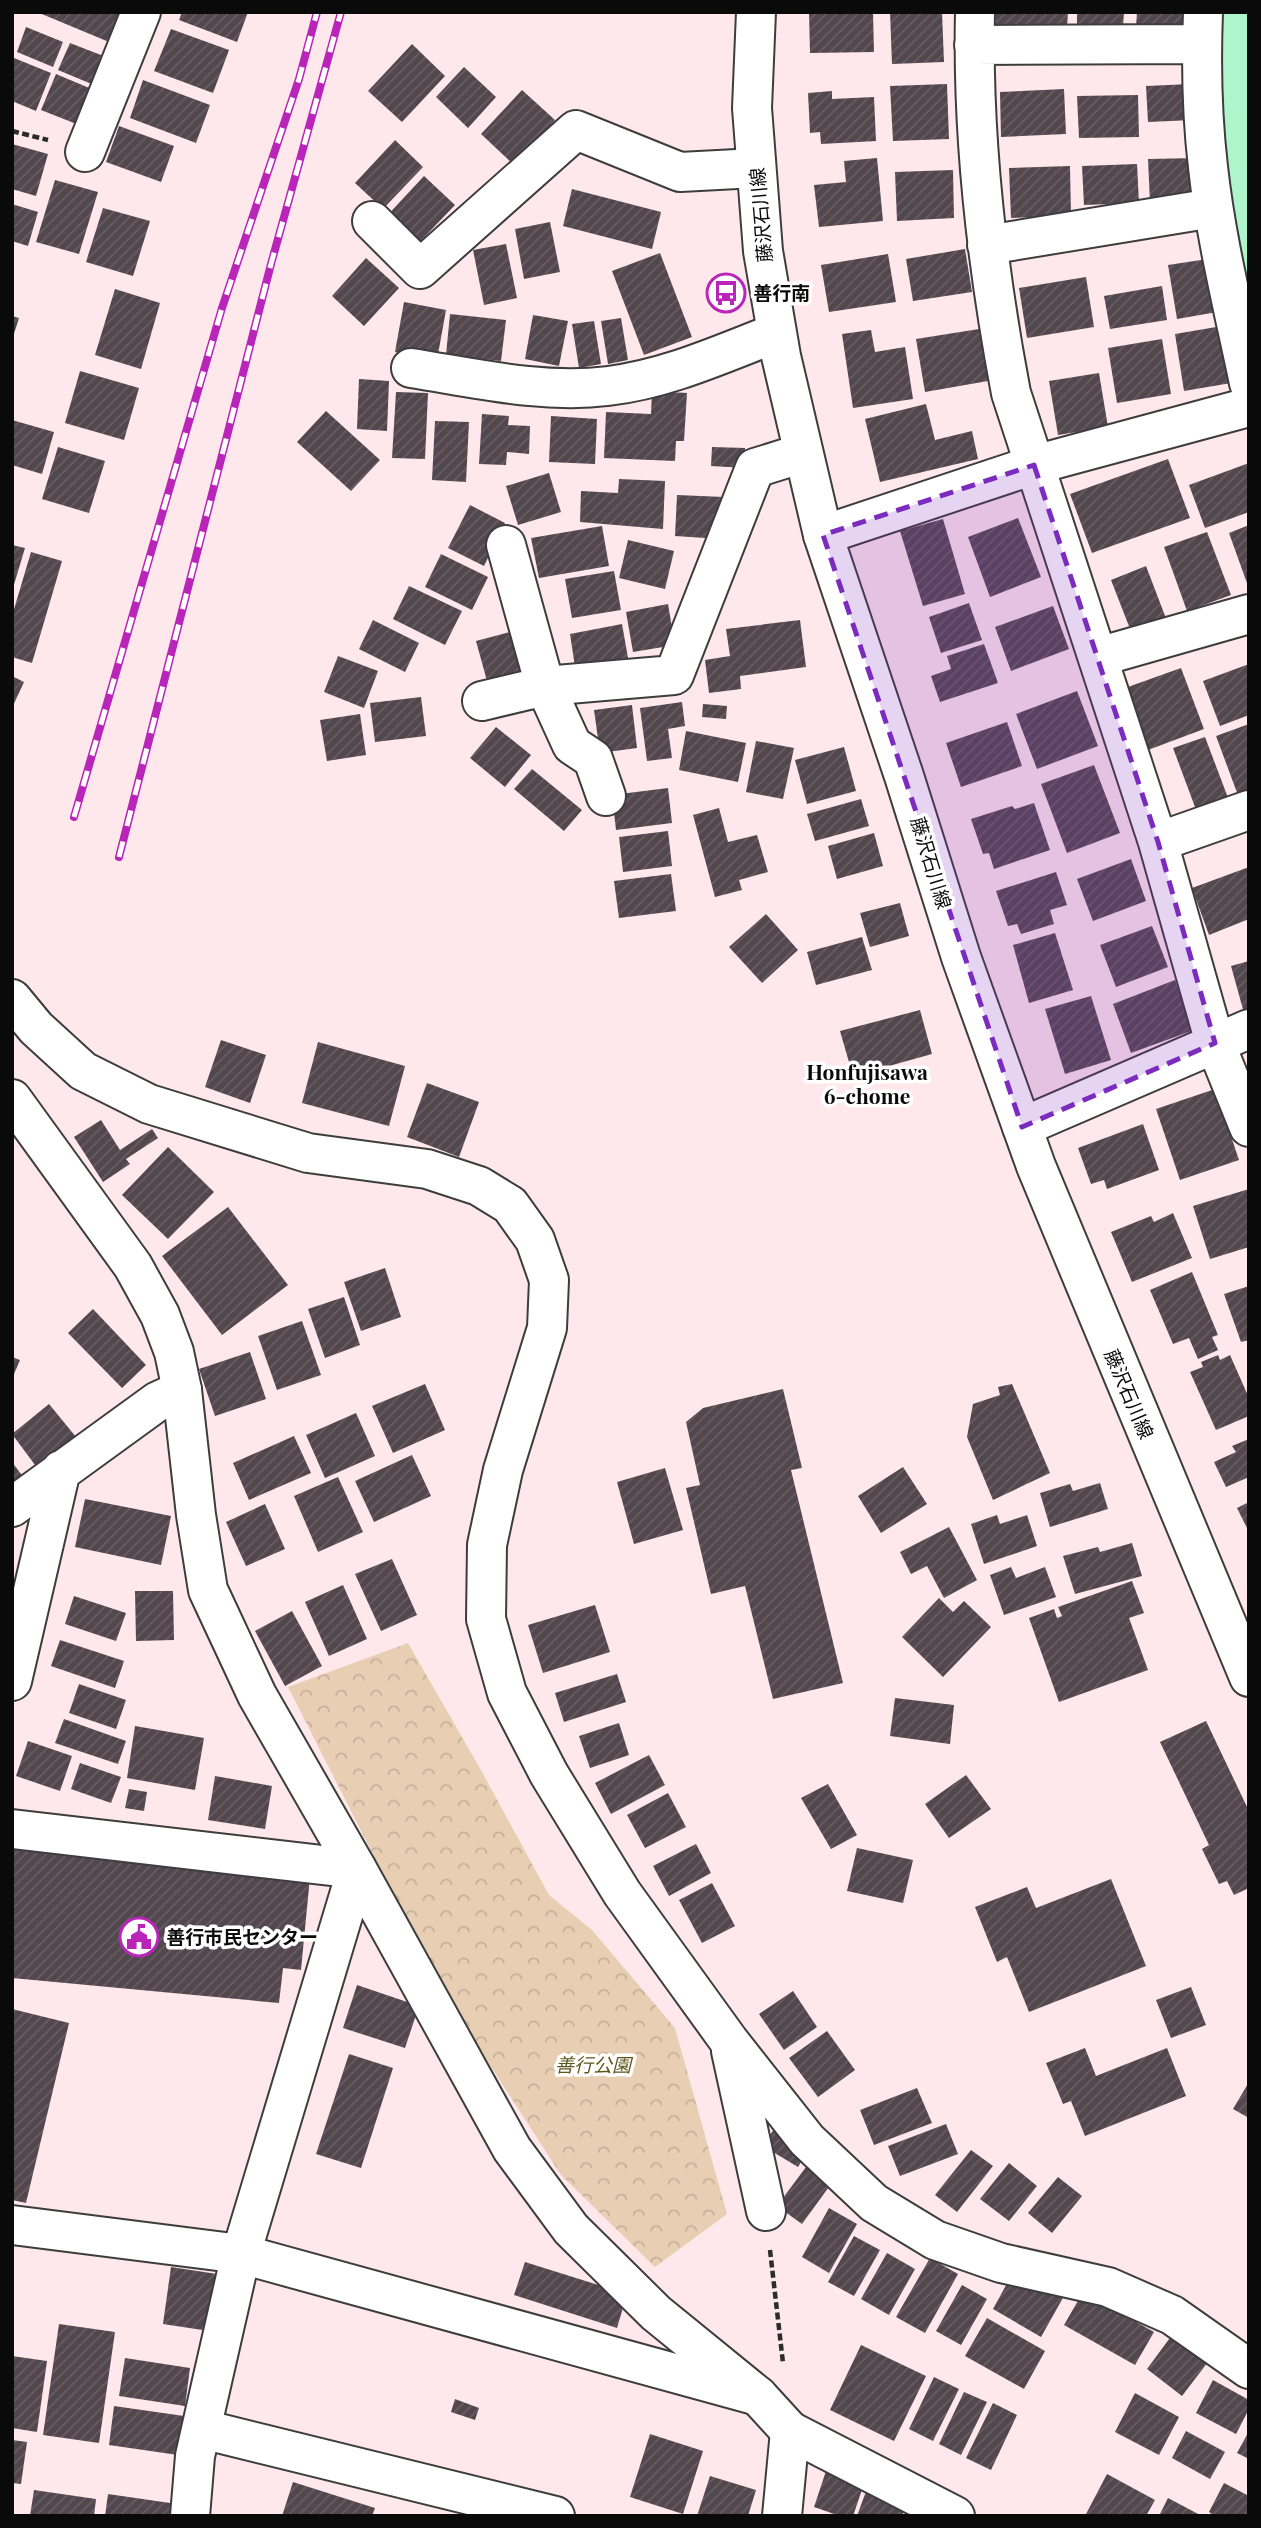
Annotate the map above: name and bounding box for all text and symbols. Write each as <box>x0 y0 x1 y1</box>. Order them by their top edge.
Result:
street label: 藤沢石川線 <box>743 167 777 264</box>
bus stop icon: 善行南 <box>705 272 747 314</box>
place label: 善行南 <box>753 279 810 305</box>
street label: 藤沢石川線 <box>906 813 958 912</box>
district label: Honfujisawa 6-chome <box>806 1057 928 1109</box>
street label: 藤沢石川線 <box>1099 1345 1160 1442</box>
public building icon: 善行市民センター <box>118 1916 160 1958</box>
place label: 善行市民センター <box>166 1923 318 1949</box>
park label: 善行公園 <box>555 2051 634 2077</box>

